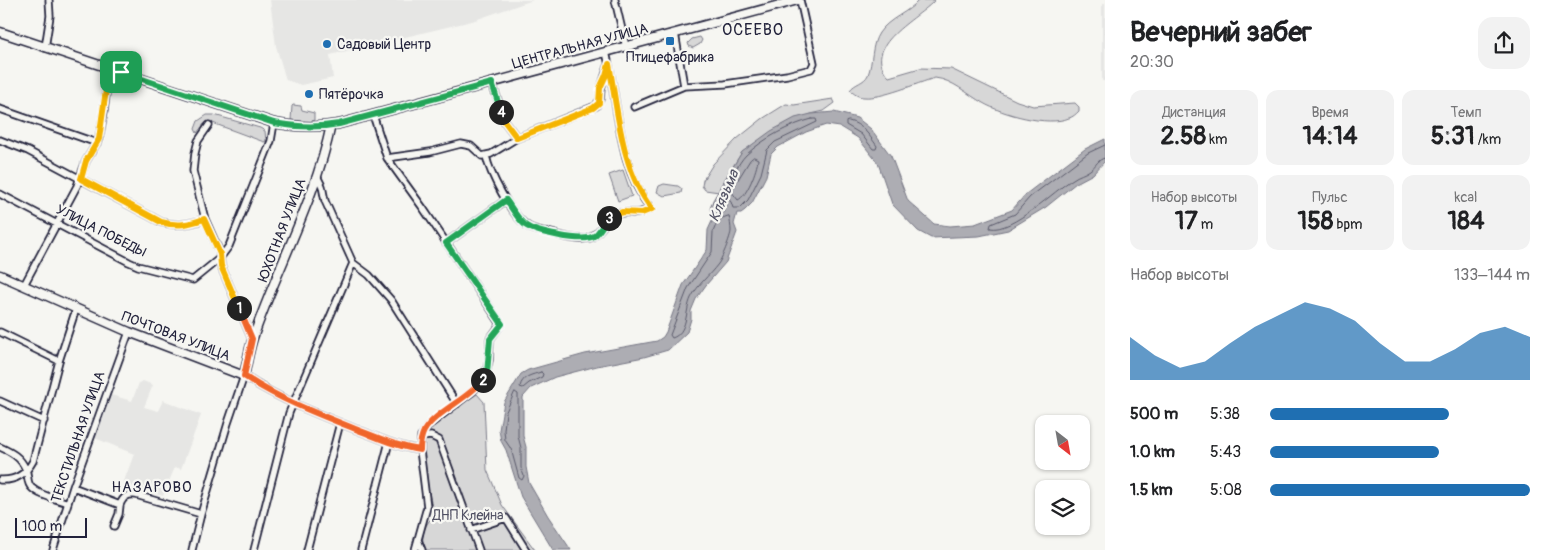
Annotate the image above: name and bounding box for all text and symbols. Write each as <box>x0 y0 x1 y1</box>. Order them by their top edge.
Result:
text: Вечерний забег <box>1130 15 1312 50</box>
button: share <box>1478 17 1530 69</box>
street label: ЦЕНТРАЛЬНАЯ УЛИЦА <box>510 20 650 72</box>
district label: ОСЕЕВО <box>722 20 784 40</box>
marker: Птицефабрика <box>664 35 676 47</box>
place label: Садовый Центр <box>337 36 432 53</box>
marker: Садовый Центр <box>321 38 333 50</box>
place label: Птицефабрика <box>626 49 714 66</box>
pin <box>100 51 142 93</box>
text: 20:30 <box>1130 52 1174 72</box>
icon: arrive <box>107 58 135 86</box>
place label: Пятёрочка <box>319 86 383 103</box>
marker: Пятёрочка <box>303 88 315 100</box>
pin: 4 <box>488 100 514 124</box>
text: 4 <box>497 104 506 121</box>
text: Дистанция <box>1162 104 1226 121</box>
text: Время <box>1311 104 1349 121</box>
text: Темп <box>1450 104 1482 121</box>
text: 2.58 <box>1161 121 1206 152</box>
text: 14:14 <box>1302 121 1358 152</box>
text: 5:31 <box>1431 121 1475 152</box>
text: km <box>1206 131 1227 148</box>
text: /km <box>1475 131 1501 148</box>
water label: Клязьма <box>705 166 744 225</box>
street label: ЮХОТНАЯ УЛИЦА <box>254 176 310 284</box>
text: Набор высоты <box>1151 189 1237 206</box>
text: Пульс <box>1312 189 1348 206</box>
text: kcal <box>1455 189 1477 206</box>
street label: УЛИЦА ПОБЕДЫ <box>53 201 149 261</box>
pin: 3 <box>596 206 622 230</box>
text: 17 <box>1175 206 1198 237</box>
text: 158 <box>1298 206 1333 237</box>
text: 184 <box>1448 206 1484 237</box>
text: 3 <box>606 210 613 227</box>
text: m <box>1198 216 1213 233</box>
text: bpm <box>1333 216 1362 233</box>
text: Набор высоты <box>1130 265 1229 285</box>
text: 133–144 m <box>1454 265 1530 285</box>
pin: 1 <box>226 296 252 320</box>
text: 1 <box>237 300 242 317</box>
street label: ПОЧТОВАЯ УЛИЦА <box>119 308 233 364</box>
pin: 2 <box>470 368 496 392</box>
street label: ТЕКСТИЛЬНАЯ УЛИЦА <box>47 369 109 505</box>
text: 2 <box>480 372 487 389</box>
text: 500 m <box>1130 404 1178 424</box>
text: 5:38 <box>1210 404 1240 424</box>
north arrow <box>1035 415 1090 470</box>
map controls <box>1035 415 1090 535</box>
text: 1.0 km <box>1130 442 1175 462</box>
text: 5:43 <box>1210 442 1241 462</box>
district label: НАЗАРОВО <box>112 478 192 497</box>
button: layers <box>1035 480 1090 535</box>
text: 1.5 km <box>1130 480 1173 500</box>
text: 5:08 <box>1210 480 1242 500</box>
park label: ДНП Клейна <box>431 507 504 524</box>
scale bar <box>15 515 88 538</box>
text: 100 m <box>22 518 62 535</box>

